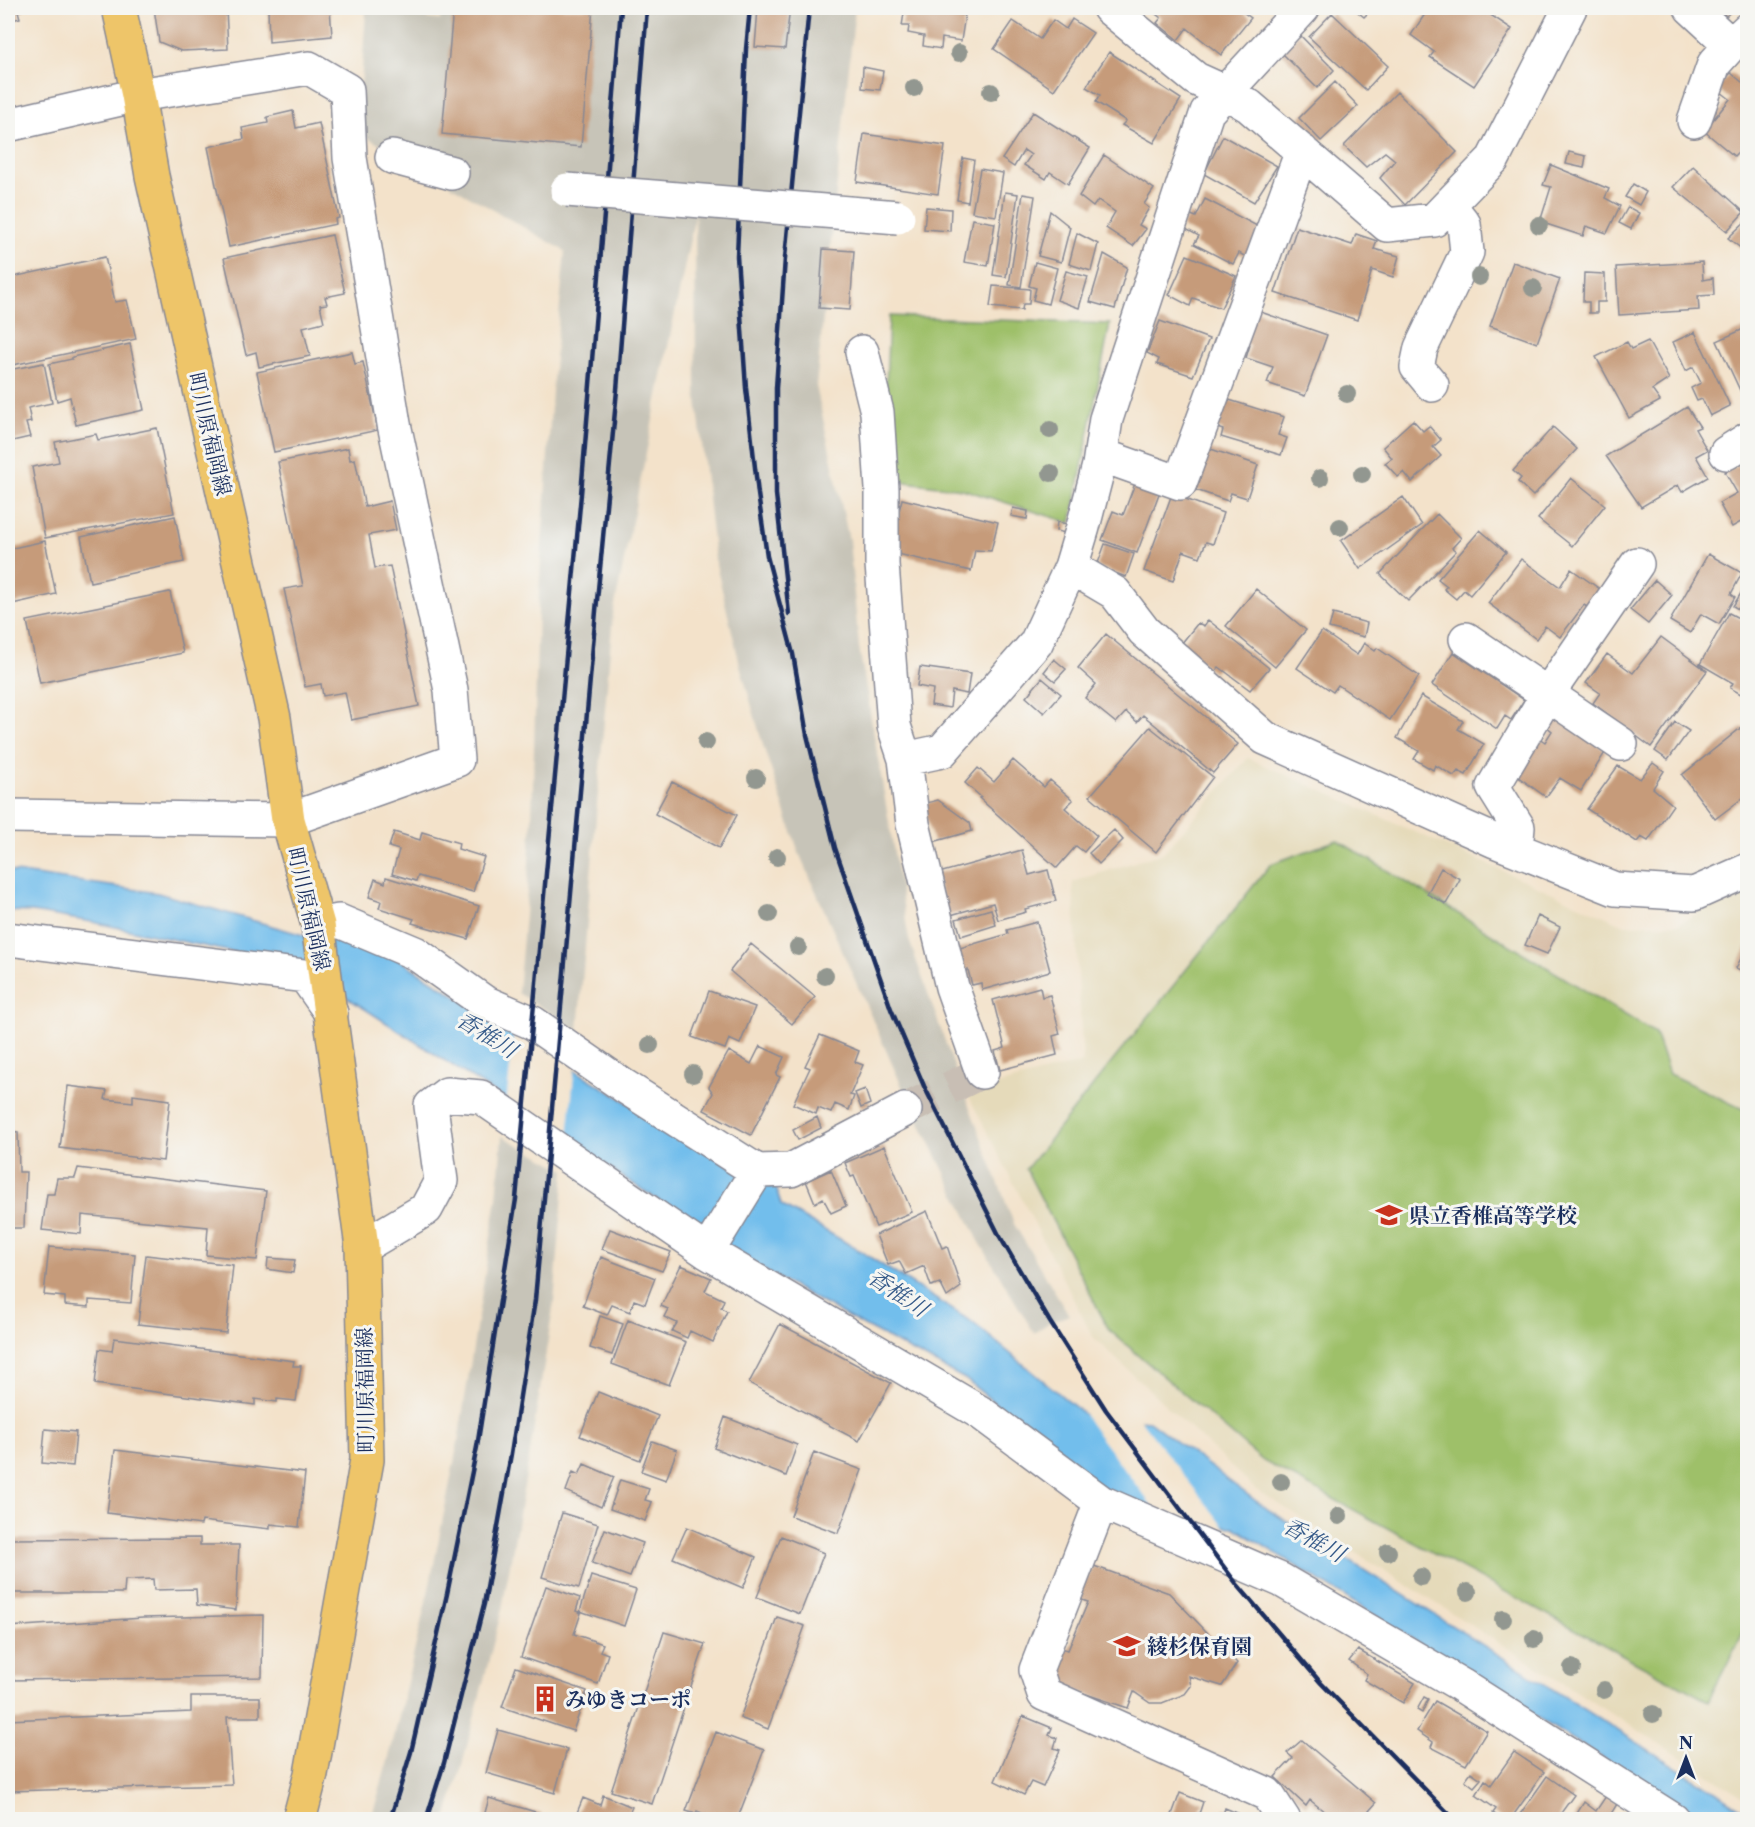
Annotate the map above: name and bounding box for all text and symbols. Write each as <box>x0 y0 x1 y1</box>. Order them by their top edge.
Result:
street label: 町川原福岡線 <box>184 370 236 498</box>
street label: 町川原福岡線 <box>283 845 335 973</box>
water label: 香椎川 <box>452 1006 524 1065</box>
school or university icon: 県立香椎高等学校 <box>1374 1200 1404 1230</box>
place label: 県立香椎高等学校 <box>1409 1203 1577 1228</box>
water label: 香椎川 <box>863 1263 935 1324</box>
street label: 町川原福岡線 <box>351 1327 379 1453</box>
water label: 香椎川 <box>1279 1512 1351 1569</box>
school or university icon: 綾杉保育園 <box>1112 1631 1142 1661</box>
place label: 綾杉保育園 <box>1147 1634 1252 1659</box>
building icon: みゆきコーポ <box>530 1684 560 1714</box>
place label: みゆきコーポ <box>565 1687 691 1712</box>
north arrow <box>1656 1728 1716 1788</box>
text: N <box>1679 1733 1693 1753</box>

